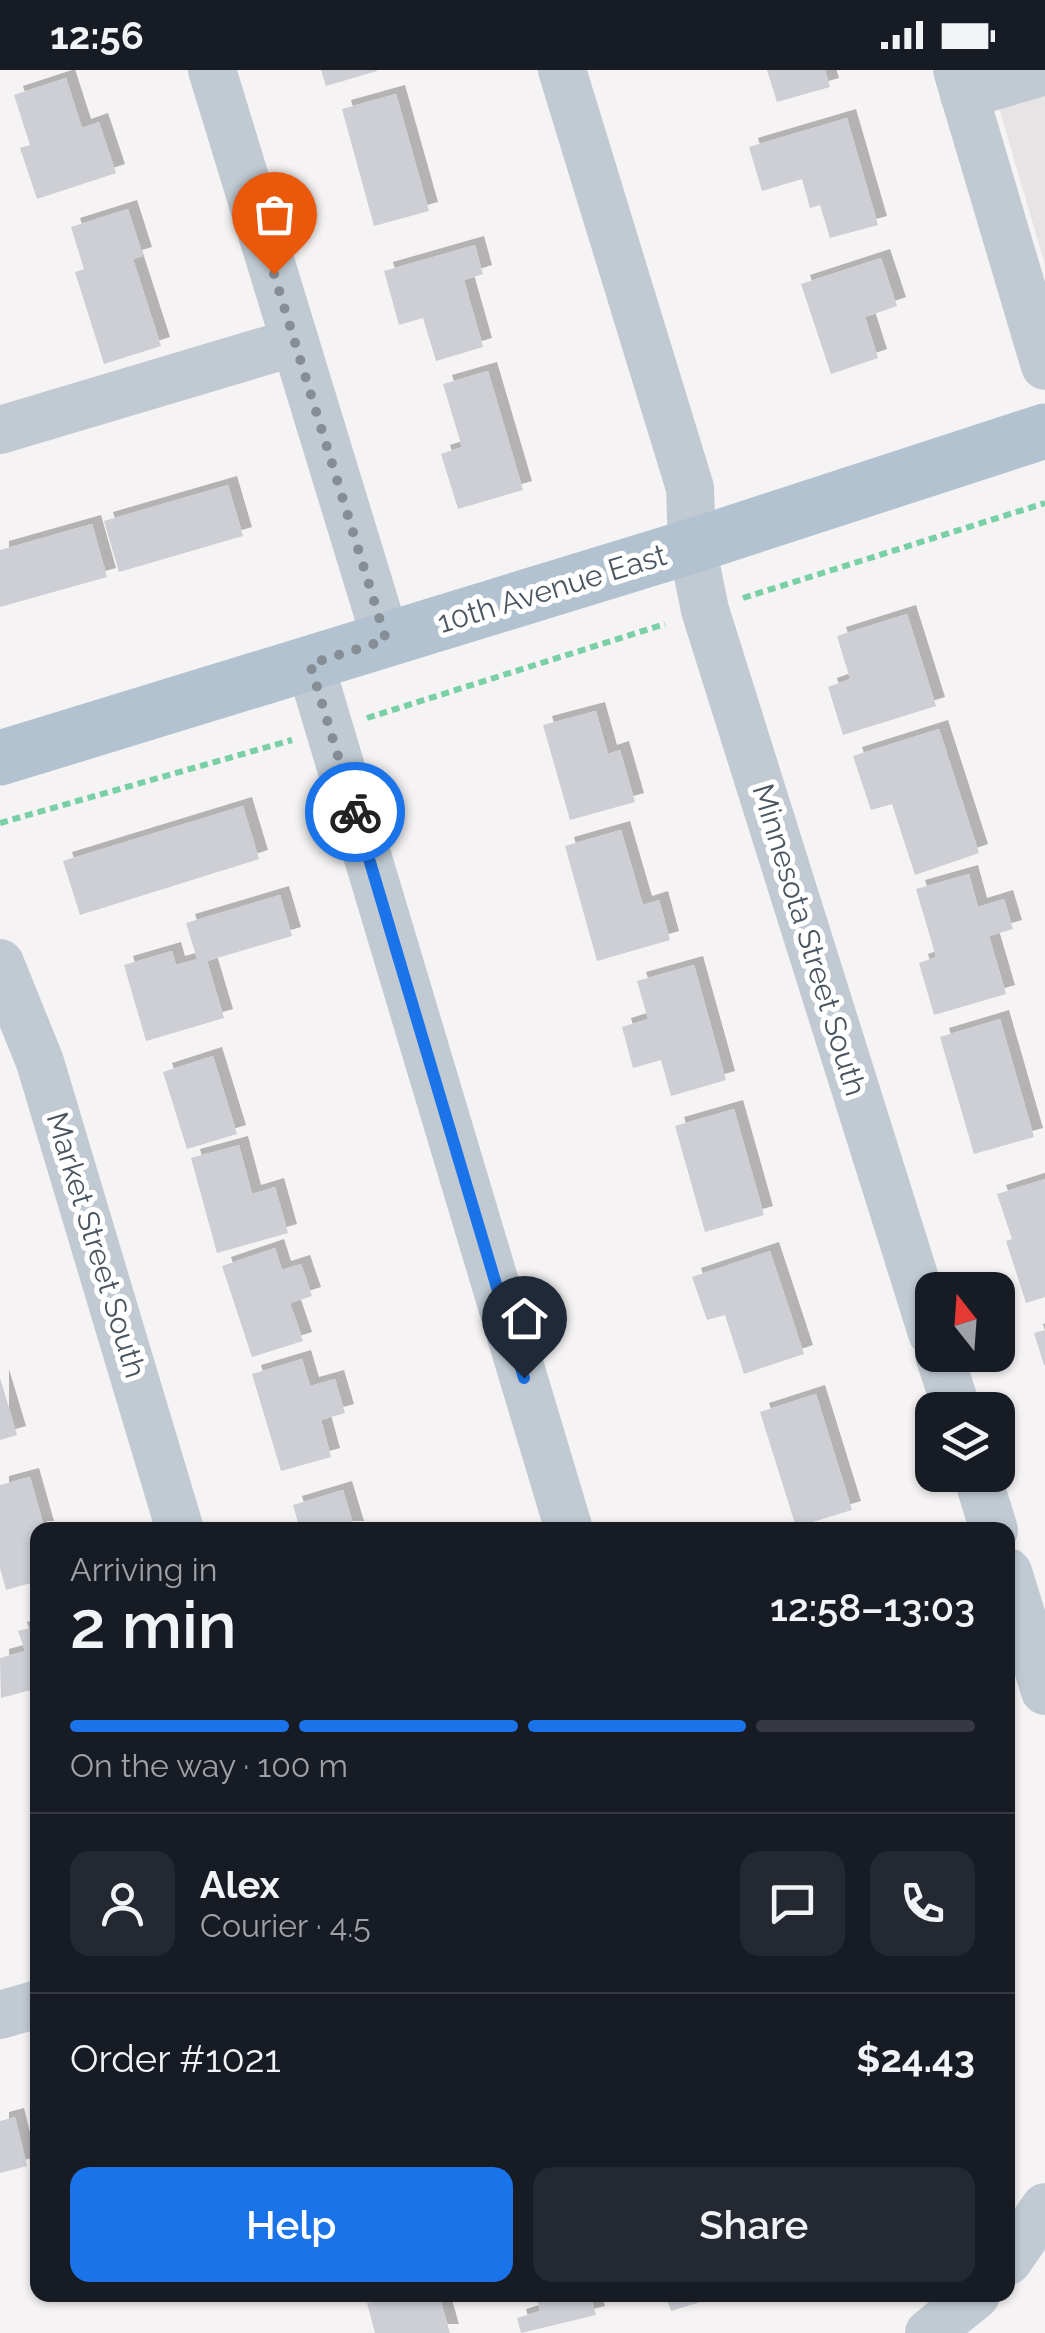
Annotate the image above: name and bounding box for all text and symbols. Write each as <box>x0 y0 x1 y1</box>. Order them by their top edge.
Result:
text: 12:56 <box>50 13 144 58</box>
pin <box>232 172 317 275</box>
icon: bag <box>247 187 302 242</box>
street label: 10th Avenue East <box>433 537 671 640</box>
courier <box>305 762 405 862</box>
street label: Minnesota Street South <box>745 780 874 1100</box>
icon: bike <box>328 785 383 840</box>
street label: Market Street South <box>39 1108 153 1382</box>
north arrow <box>915 1272 1015 1372</box>
map controls <box>915 1272 1015 1492</box>
pin <box>482 1276 567 1379</box>
icon: home <box>497 1291 552 1346</box>
button: layers <box>915 1392 1015 1492</box>
text: Arriving in <box>70 1551 217 1588</box>
text: 12:58–13:03 <box>770 1585 975 1630</box>
text: 2 min <box>70 1587 237 1663</box>
text: On the way · 100 m <box>70 1747 348 1784</box>
button: person <box>70 1851 175 1956</box>
button: chat <box>740 1851 845 1956</box>
button: phone <box>870 1851 975 1956</box>
text: Alex <box>200 1862 280 1907</box>
text: Courier · 4.5 <box>200 1907 371 1944</box>
text: Order #1021 <box>70 2036 281 2081</box>
text: $24.43 <box>856 2036 975 2081</box>
button: Help <box>70 2167 513 2282</box>
button: Share <box>533 2167 975 2282</box>

